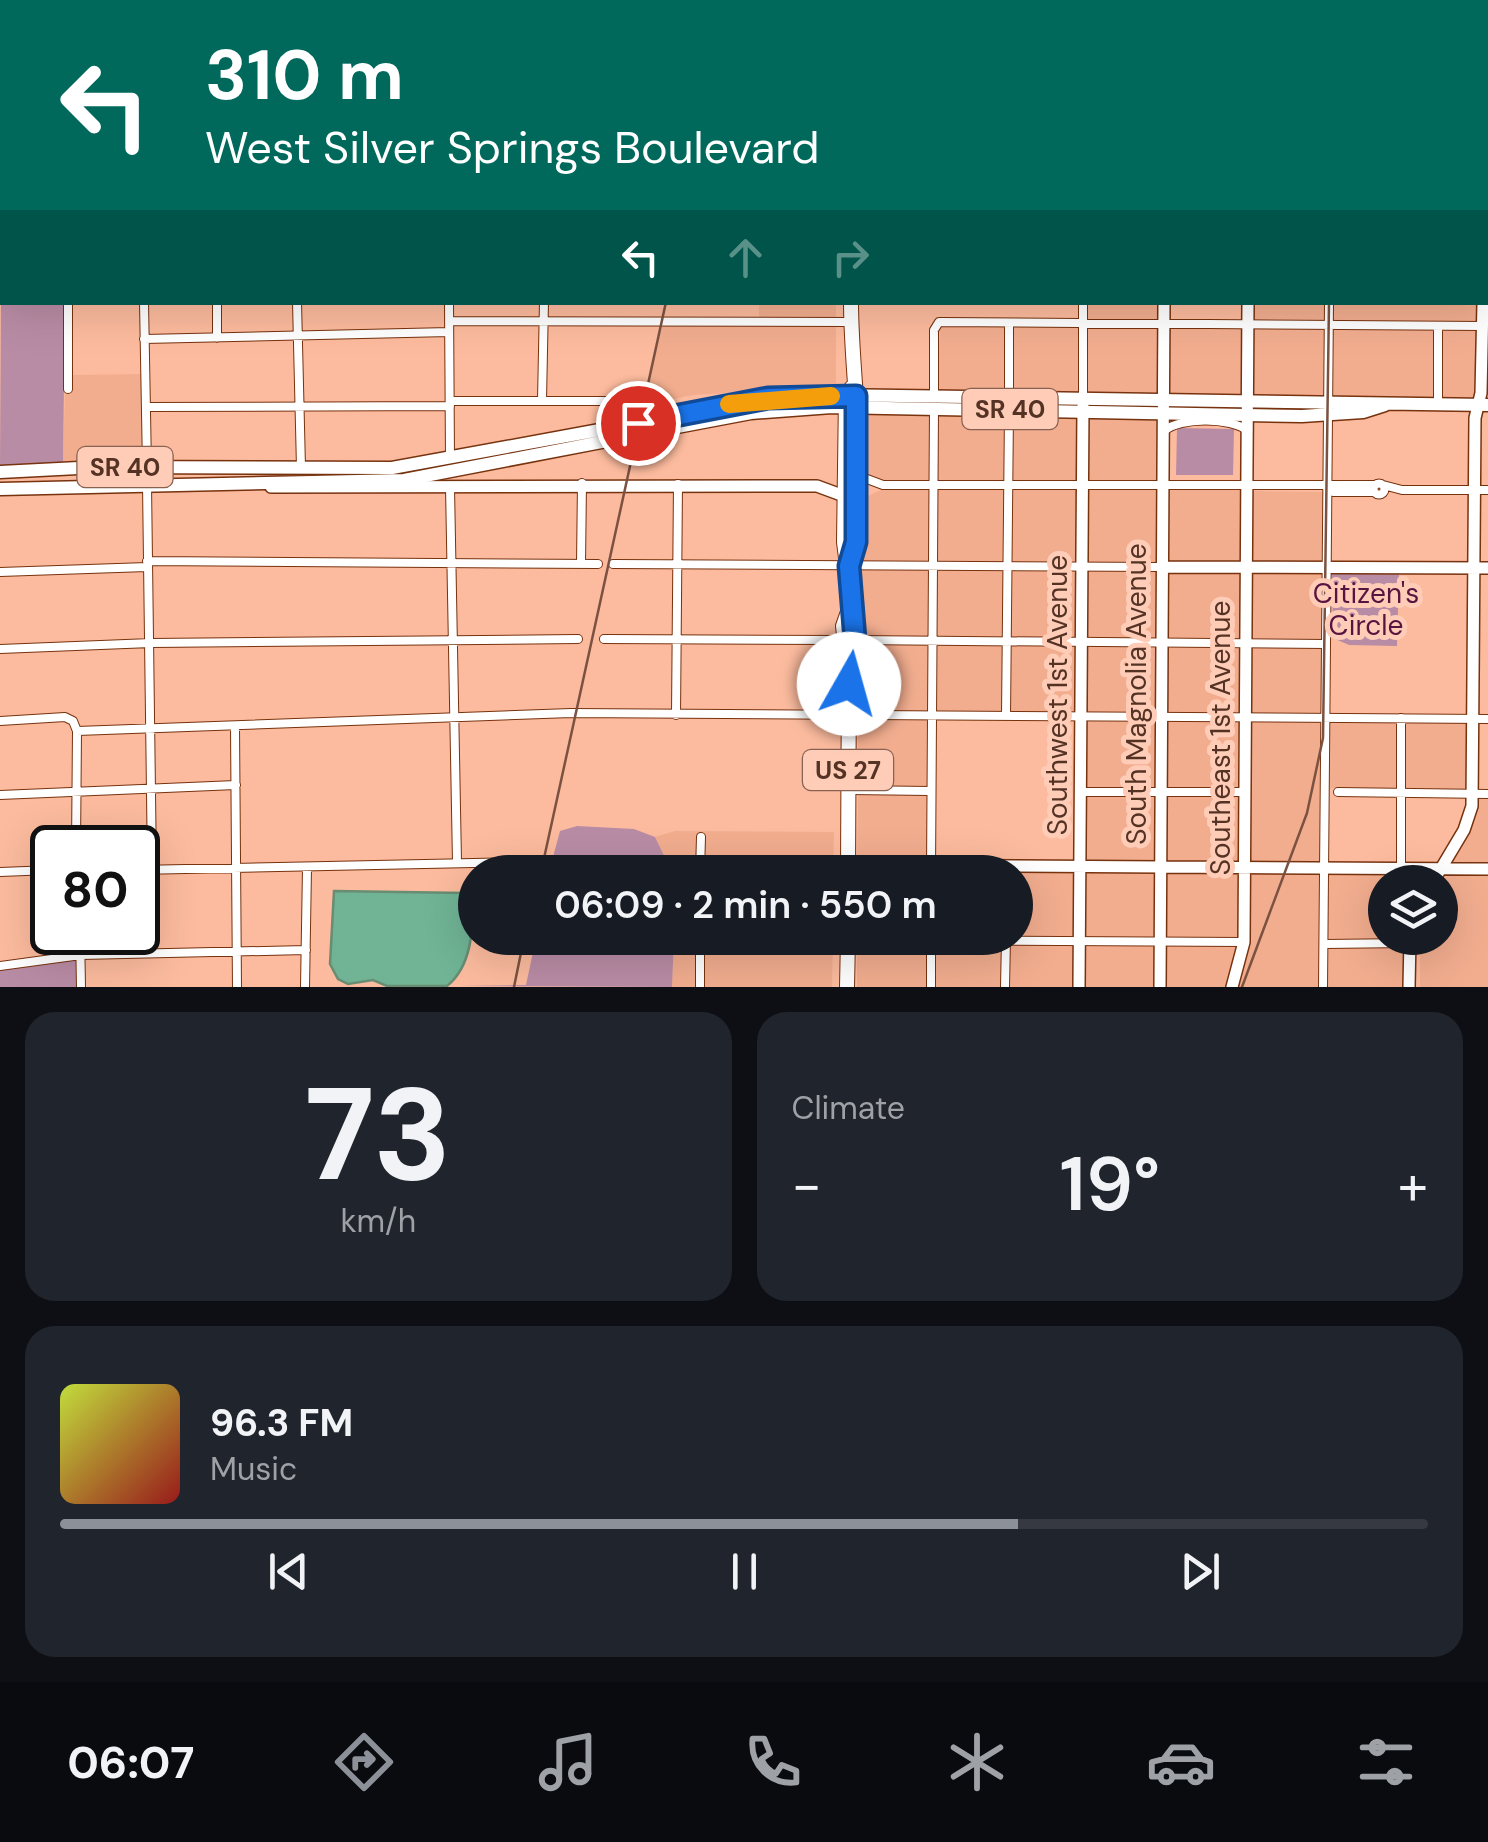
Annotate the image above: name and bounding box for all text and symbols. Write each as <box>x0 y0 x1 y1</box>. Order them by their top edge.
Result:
text: 310 m <box>205 30 404 121</box>
icon: left <box>40 40 170 170</box>
text: West Silver Springs Boulevard <box>205 118 819 177</box>
icon: left <box>613 230 668 285</box>
icon: ahead <box>718 230 773 285</box>
icon: right <box>823 230 878 285</box>
pin <box>596 381 681 466</box>
road number: SR 40 <box>962 389 1058 429</box>
icon: arrive <box>611 396 666 451</box>
road number: SR 40 <box>78 447 172 487</box>
street label: South Magnolia Avenue <box>1118 543 1155 845</box>
street label: Southwest 1st Avenue <box>1039 555 1076 835</box>
park label: Citizen's Circle <box>1313 575 1419 644</box>
street label: Southeast 1st Avenue <box>1202 601 1239 875</box>
position arrow <box>797 632 901 736</box>
road number: US 27 <box>803 750 893 790</box>
speed limit sign: 80 <box>30 825 160 955</box>
map controls <box>1368 865 1458 955</box>
button: layers <box>1368 865 1458 955</box>
text: 06:09 · 2 min · 550 m <box>554 880 937 930</box>
text: 73 <box>305 1050 452 1219</box>
text: Climate <box>792 1087 905 1129</box>
text: 19° <box>1060 1136 1160 1233</box>
text: − <box>792 1149 822 1221</box>
text: + <box>1398 1149 1428 1221</box>
text: km/h <box>340 1200 416 1242</box>
text: 96.3 FM <box>210 1398 353 1448</box>
text: Music <box>210 1448 297 1490</box>
icon: previous <box>261 1544 316 1599</box>
icon: pause <box>717 1544 772 1599</box>
icon: next <box>1173 1544 1228 1599</box>
icon: directions <box>329 1727 399 1797</box>
icon: music <box>533 1727 603 1797</box>
icon: phone <box>738 1727 808 1797</box>
icon: climate <box>942 1727 1012 1797</box>
icon: car <box>1146 1727 1216 1797</box>
icon: filters <box>1351 1727 1421 1797</box>
text: 06:07 <box>67 1733 194 1792</box>

